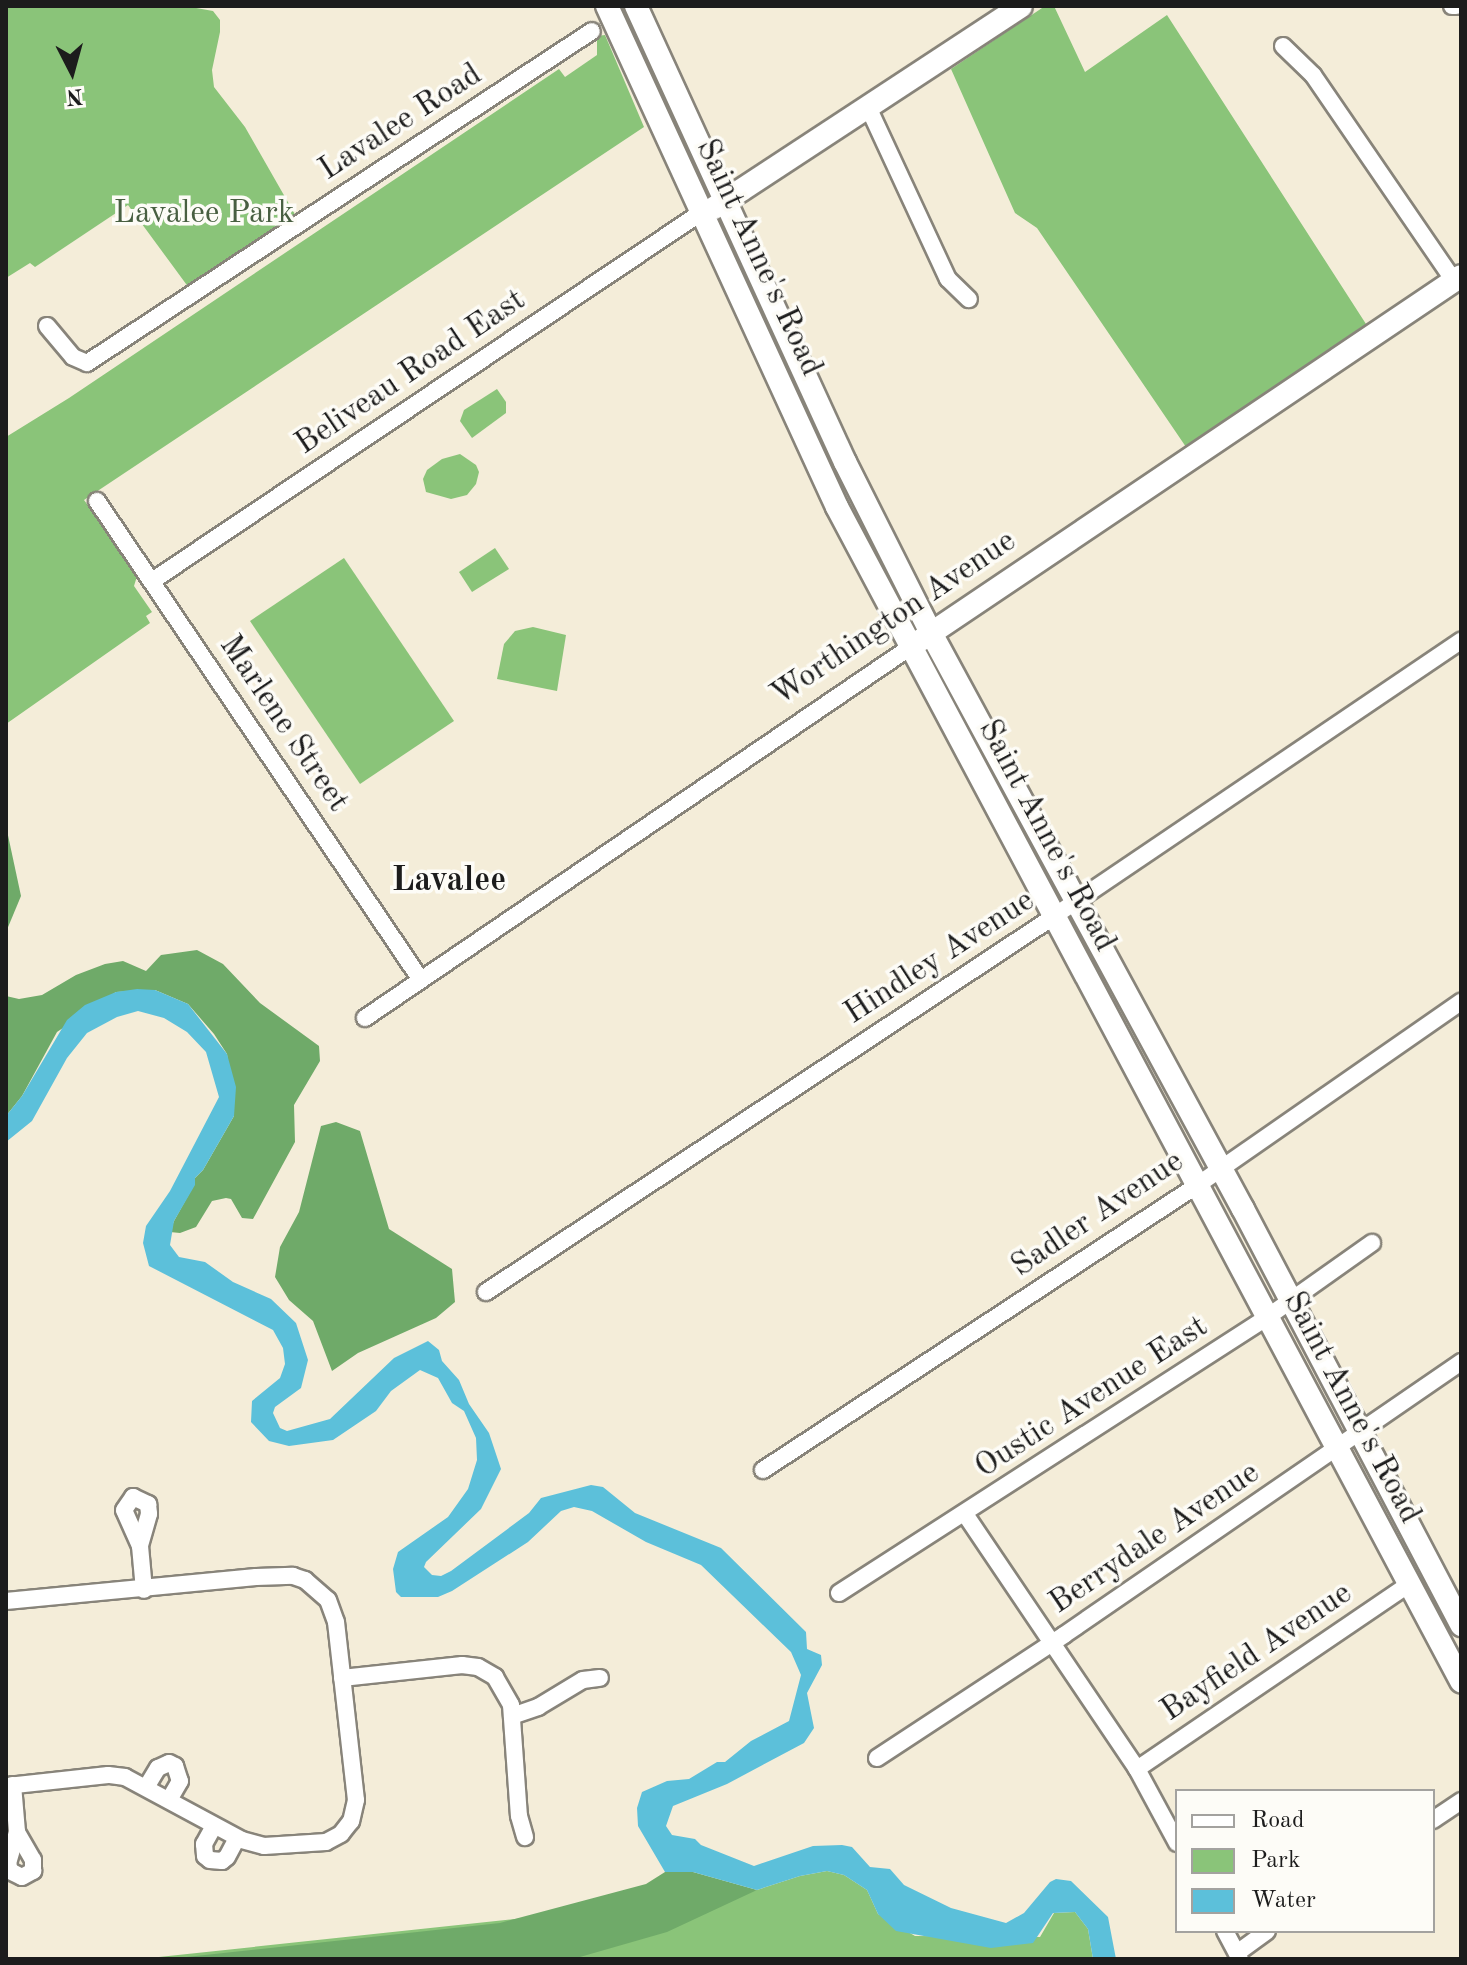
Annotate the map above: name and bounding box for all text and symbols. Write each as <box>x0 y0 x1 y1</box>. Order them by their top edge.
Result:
north arrow <box>32 32 112 112</box>
street label: Lavalee Road <box>312 56 490 190</box>
text: N <box>65 84 84 108</box>
street label: Saint Anne's Road <box>686 133 830 383</box>
park label: Lavalee Park <box>114 195 294 233</box>
street label: Beliveau Road East <box>289 282 533 464</box>
street label: Worthington Avenue <box>764 523 1024 715</box>
street label: Marlene Street <box>210 628 356 820</box>
street label: Saint Anne's Road <box>969 713 1123 959</box>
district label: Lavalee <box>392 862 506 902</box>
street label: Hindley Avenue <box>838 882 1042 1034</box>
street label: Sadler Avenue <box>1005 1143 1191 1287</box>
street label: Saint Anne's Road <box>1274 1285 1428 1531</box>
street label: Oustic Avenue East <box>968 1308 1216 1488</box>
street label: Berrydale Avenue <box>1043 1455 1267 1623</box>
street label: Bayfield Avenue <box>1154 1575 1360 1731</box>
legend <box>1175 1789 1435 1933</box>
text: Road <box>1251 1809 1304 1833</box>
text: Park <box>1251 1849 1300 1873</box>
text: Water <box>1251 1889 1316 1913</box>

